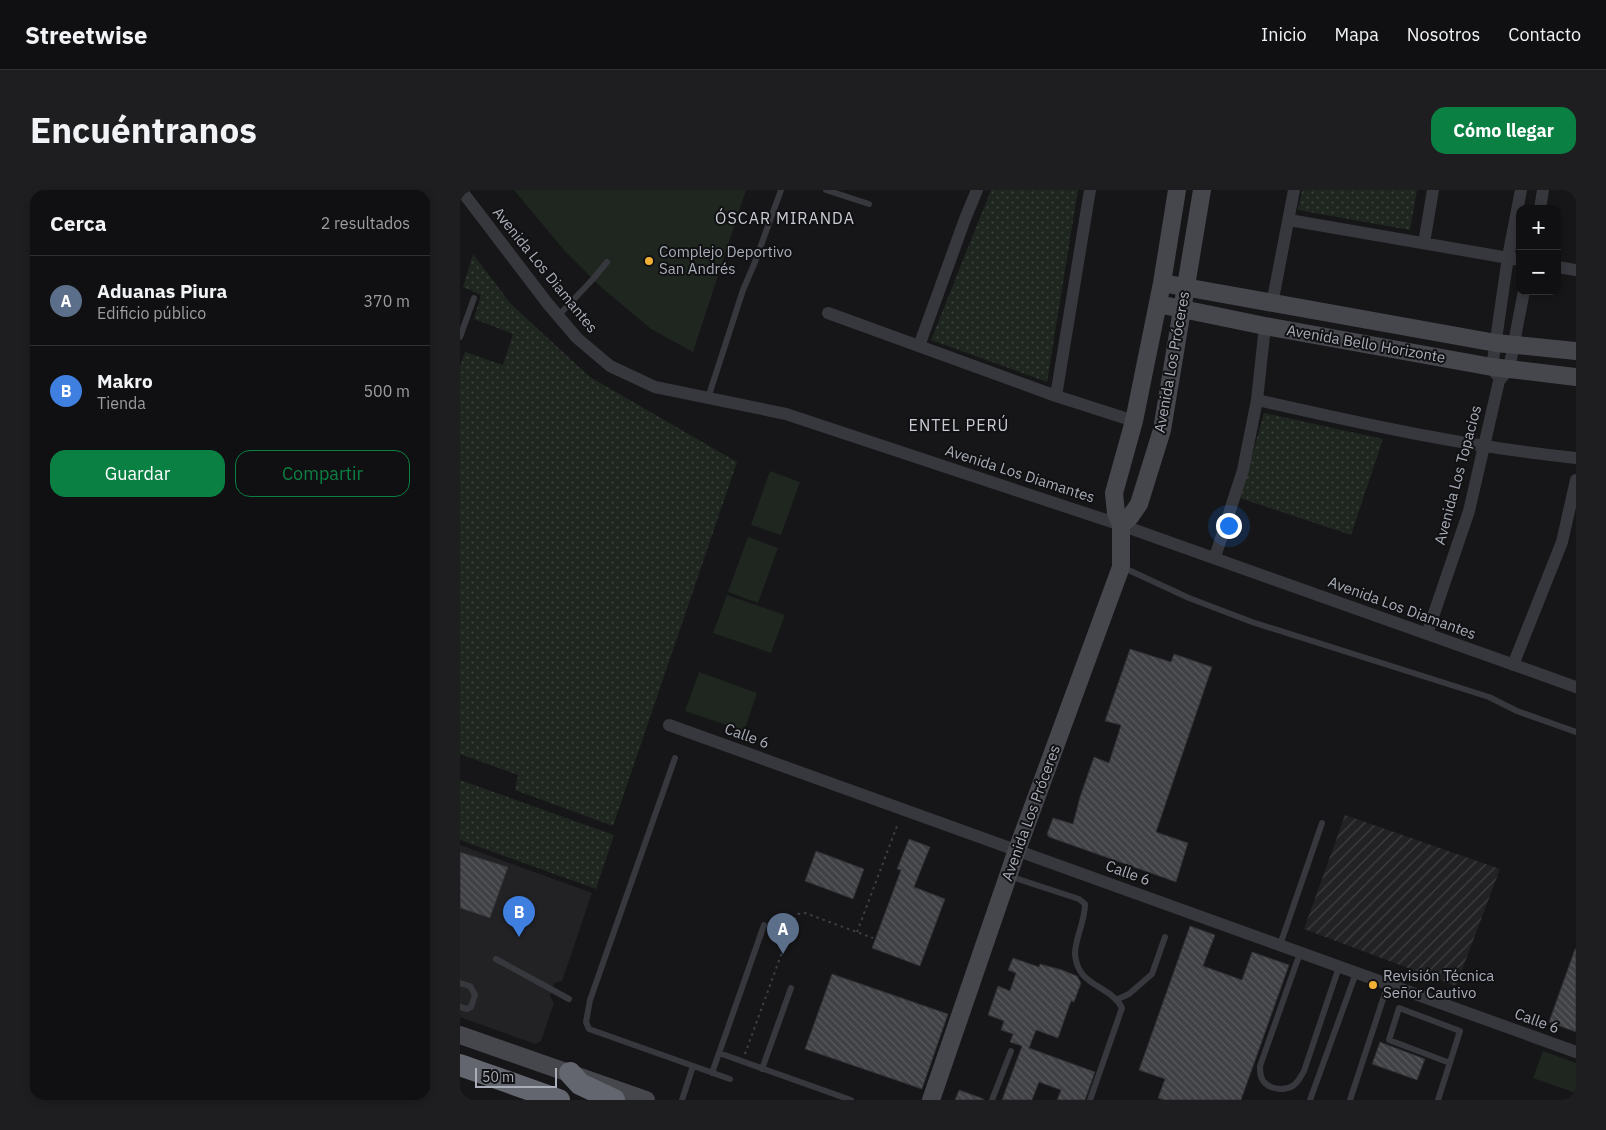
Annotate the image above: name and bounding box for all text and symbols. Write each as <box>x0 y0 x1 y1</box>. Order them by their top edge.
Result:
text: Streetwise <box>25 19 147 51</box>
text: Inicio <box>1261 23 1307 46</box>
text: Mapa <box>1335 23 1379 46</box>
text: Nosotros <box>1407 23 1480 46</box>
text: Contacto <box>1508 23 1581 46</box>
text: Encuéntranos <box>30 107 257 153</box>
button: Cómo llegar <box>1431 107 1576 154</box>
street label: Avenida Los Diamantes <box>489 203 602 336</box>
map controls <box>1516 205 1561 295</box>
button: + <box>1516 205 1561 250</box>
district label: ÓSCAR MIRANDA <box>715 207 855 228</box>
text: Cerca <box>50 209 107 237</box>
text: 2 resultados <box>321 213 410 233</box>
place label: Complejo Deportivo San Andrés <box>659 242 792 278</box>
button: − <box>1516 250 1561 295</box>
marker: Complejo Deportivo San Andrés <box>643 255 655 267</box>
text: Aduanas Piura <box>97 279 227 303</box>
street label: Avenida Los Próceres <box>1150 290 1193 434</box>
text: A <box>61 291 71 311</box>
text: 370 m <box>363 291 410 311</box>
text: Edificio público <box>97 303 206 323</box>
street label: Avenida Bello Horizonte <box>1285 320 1447 367</box>
text: Makro <box>97 369 153 393</box>
text: B <box>61 381 71 401</box>
text: 500 m <box>363 381 410 401</box>
text: Tienda <box>97 393 146 413</box>
street label: Avenida Los Topacios <box>1430 403 1485 547</box>
district label: ENTEL PERÚ <box>909 414 1009 435</box>
street label: Avenida Los Diamantes <box>943 440 1097 507</box>
button: Guardar <box>50 450 225 497</box>
button: Compartir <box>235 450 410 497</box>
your location <box>1216 513 1242 539</box>
street label: Avenida Los Diamantes <box>1326 572 1479 643</box>
street label: Calle 6 <box>722 719 772 752</box>
street label: Avenida Los Próceres <box>997 742 1064 883</box>
street label: Calle 6 <box>1103 856 1153 889</box>
pin: B <box>503 896 535 937</box>
pin: A <box>767 913 799 954</box>
place label: Revisión Técnica Señor Cautivo <box>1383 966 1494 1002</box>
marker: Revisión Técnica Señor Cautivo <box>1367 979 1379 991</box>
street label: Calle 6 <box>1512 1004 1562 1037</box>
scale bar <box>475 1065 558 1088</box>
text: 50 m <box>482 1068 514 1086</box>

